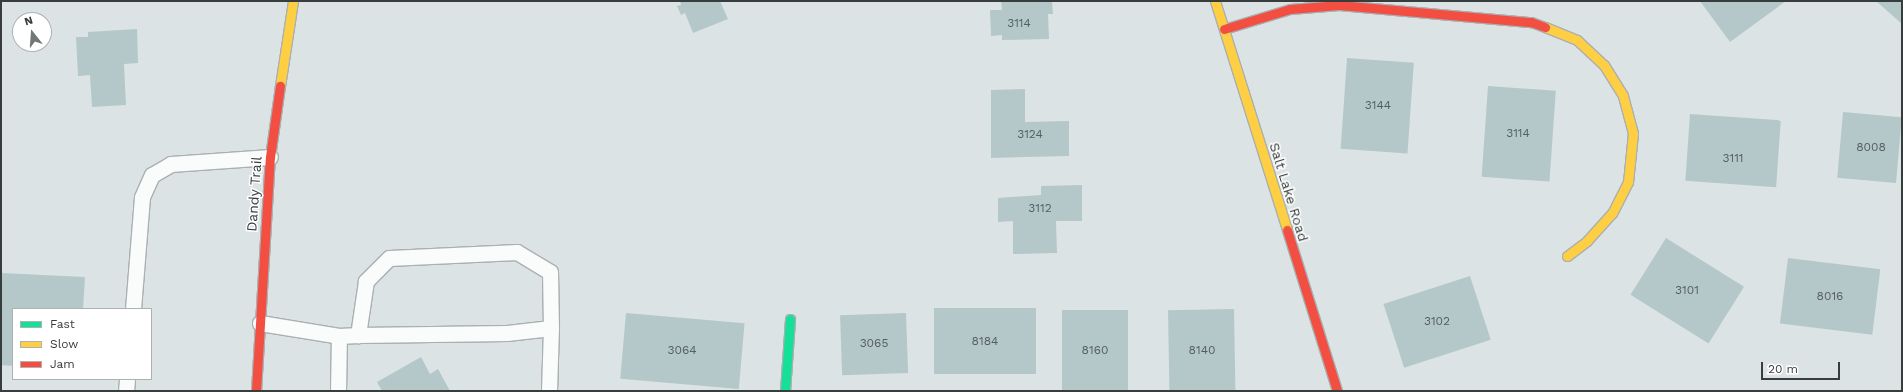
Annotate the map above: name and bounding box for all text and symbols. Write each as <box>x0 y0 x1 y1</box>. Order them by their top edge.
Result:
north arrow <box>12 12 52 52</box>
text: N <box>23 14 34 28</box>
house number: 3114 <box>1007 17 1031 31</box>
house number: 3144 <box>1365 99 1391 113</box>
house number: 3114 <box>1506 127 1530 141</box>
house number: 3124 <box>1017 128 1043 142</box>
street label: Salt Lake Road <box>1266 141 1312 243</box>
house number: 8008 <box>1856 141 1886 155</box>
house number: 3111 <box>1722 152 1744 166</box>
street label: Dandy Trail <box>243 155 265 233</box>
house number: 3112 <box>1028 202 1052 216</box>
house number: 3101 <box>1675 284 1699 298</box>
house number: 8016 <box>1817 290 1843 304</box>
legend <box>12 308 152 380</box>
house number: 3102 <box>1424 315 1450 329</box>
text: Fast <box>50 317 75 331</box>
house number: 8184 <box>972 335 998 349</box>
text: Slow <box>50 337 78 351</box>
house number: 3065 <box>860 337 888 351</box>
house number: 3064 <box>667 344 697 358</box>
house number: 8160 <box>1082 344 1108 358</box>
house number: 8140 <box>1189 344 1215 358</box>
scale bar <box>1763 354 1842 380</box>
text: Jam <box>50 357 75 371</box>
text: 20 m <box>1768 362 1798 376</box>

